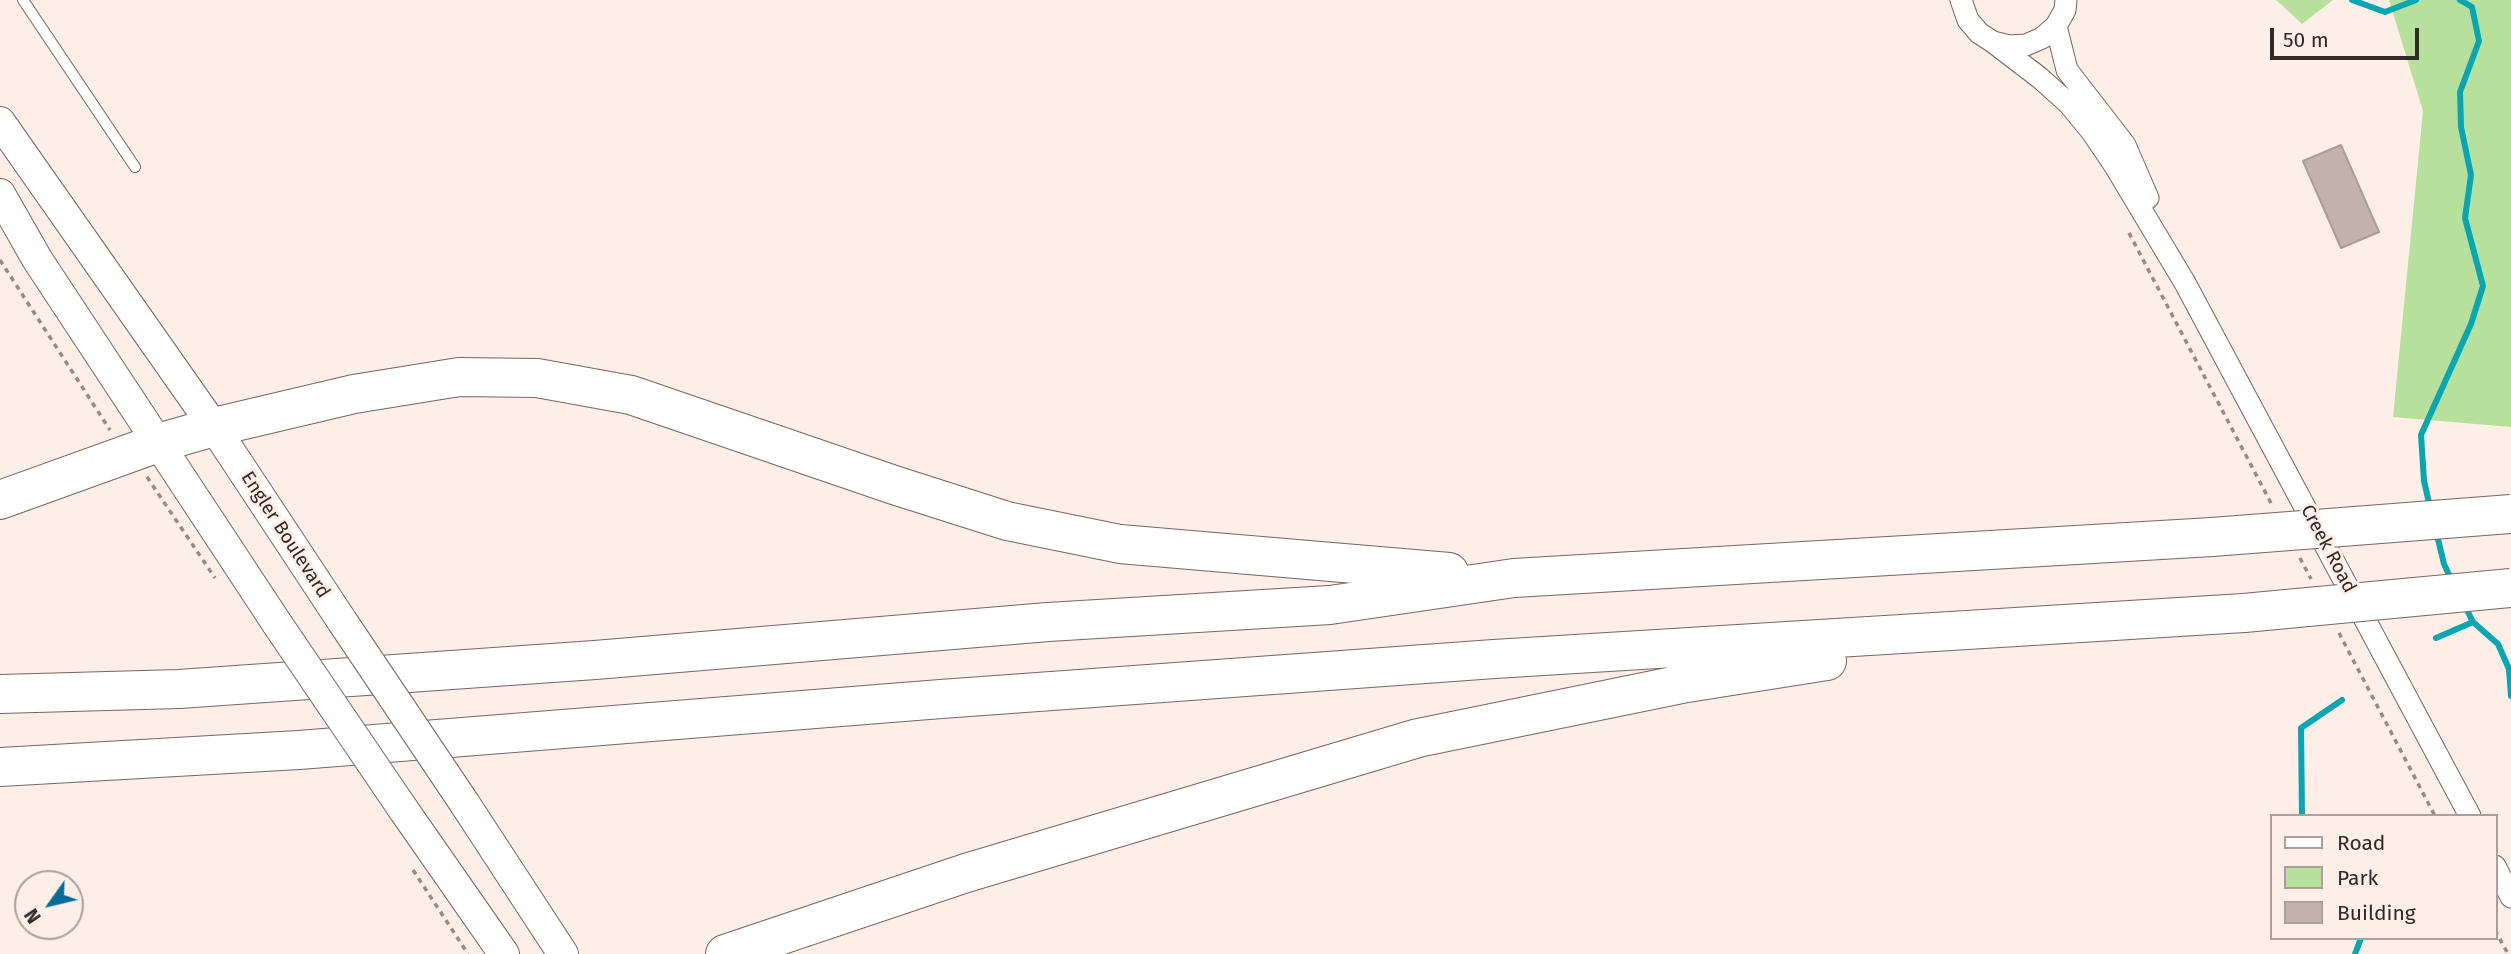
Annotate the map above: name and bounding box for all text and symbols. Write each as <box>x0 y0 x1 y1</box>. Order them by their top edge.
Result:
scale bar <box>2273 14 2422 58</box>
text: 50 m <box>2283 27 2329 53</box>
street label: Engler Boulevard <box>236 468 334 602</box>
street label: Creek Road <box>2295 501 2361 597</box>
legend <box>2270 814 2497 940</box>
text: Road <box>2337 830 2385 856</box>
text: Park <box>2337 865 2378 891</box>
north arrow <box>14 870 84 940</box>
text: Building <box>2337 900 2416 926</box>
text: N <box>20 904 46 928</box>

